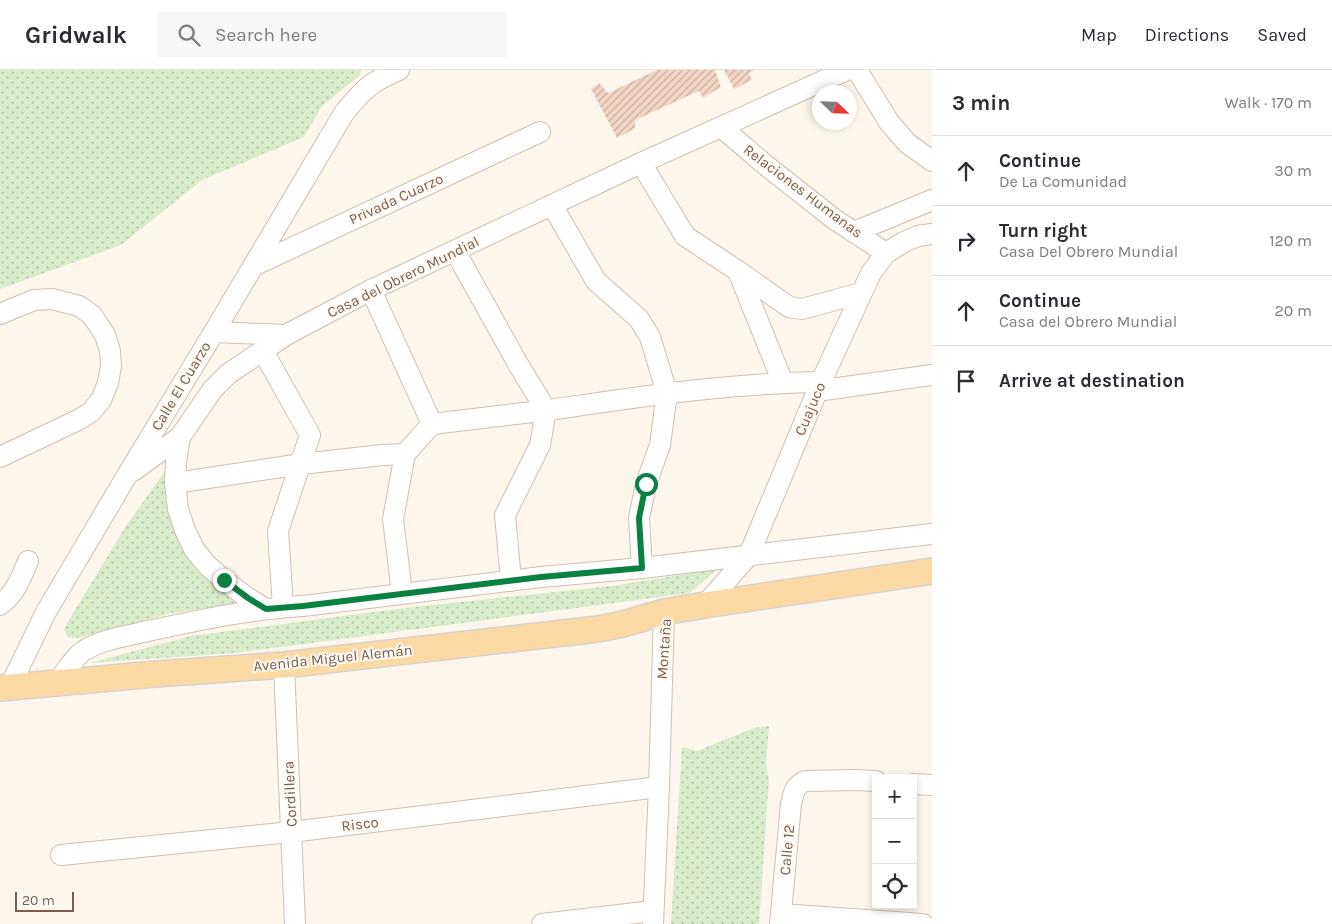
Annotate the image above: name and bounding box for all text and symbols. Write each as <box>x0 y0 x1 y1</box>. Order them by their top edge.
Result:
search box <box>157 12 507 57</box>
text: Gridwalk <box>25 21 127 49</box>
icon: search <box>175 21 203 49</box>
text: Search here <box>215 24 317 46</box>
text: Map <box>1081 24 1117 46</box>
text: Directions <box>1145 24 1229 46</box>
text: Saved <box>1257 24 1307 46</box>
north arrow <box>812 85 857 130</box>
text: 3 min <box>952 91 1010 115</box>
text: Walk · 170 m <box>1224 93 1312 112</box>
street label: Relaciones Humanas <box>740 140 866 242</box>
text: Continue <box>999 150 1081 172</box>
icon: ahead <box>952 157 980 185</box>
text: 30 m <box>1274 161 1312 180</box>
street label: Privada Cuarzo <box>346 169 446 229</box>
text: De La Comunidad <box>999 172 1127 191</box>
text: Turn right <box>999 220 1088 242</box>
icon: right <box>952 227 980 255</box>
text: 120 m <box>1269 231 1312 250</box>
street label: Casa del Obrero Mundial <box>324 232 482 322</box>
text: Casa Del Obrero Mundial <box>999 242 1178 261</box>
text: Continue <box>999 290 1081 312</box>
icon: ahead <box>952 297 980 325</box>
text: 20 m <box>1274 301 1312 320</box>
text: Casa del Obrero Mundial <box>999 312 1177 331</box>
street label: Calle El Cuarzo <box>147 338 215 434</box>
icon: arrive <box>952 367 980 395</box>
text: Arrive at destination <box>999 370 1185 392</box>
street label: Cuajuco <box>791 380 829 438</box>
route start <box>635 473 658 496</box>
route end <box>213 569 236 592</box>
street label: Montaña <box>653 618 675 680</box>
street label: Avenida Miguel Alemán <box>253 641 413 675</box>
street label: Cordillera <box>279 761 301 827</box>
map controls <box>872 774 917 909</box>
button: + <box>872 774 917 819</box>
street label: Risco <box>340 813 380 835</box>
button: − <box>872 819 917 864</box>
street label: Calle 12 <box>776 824 798 876</box>
button: locate <box>872 864 917 909</box>
scale bar <box>15 889 74 912</box>
text: 20 m <box>22 892 55 909</box>

